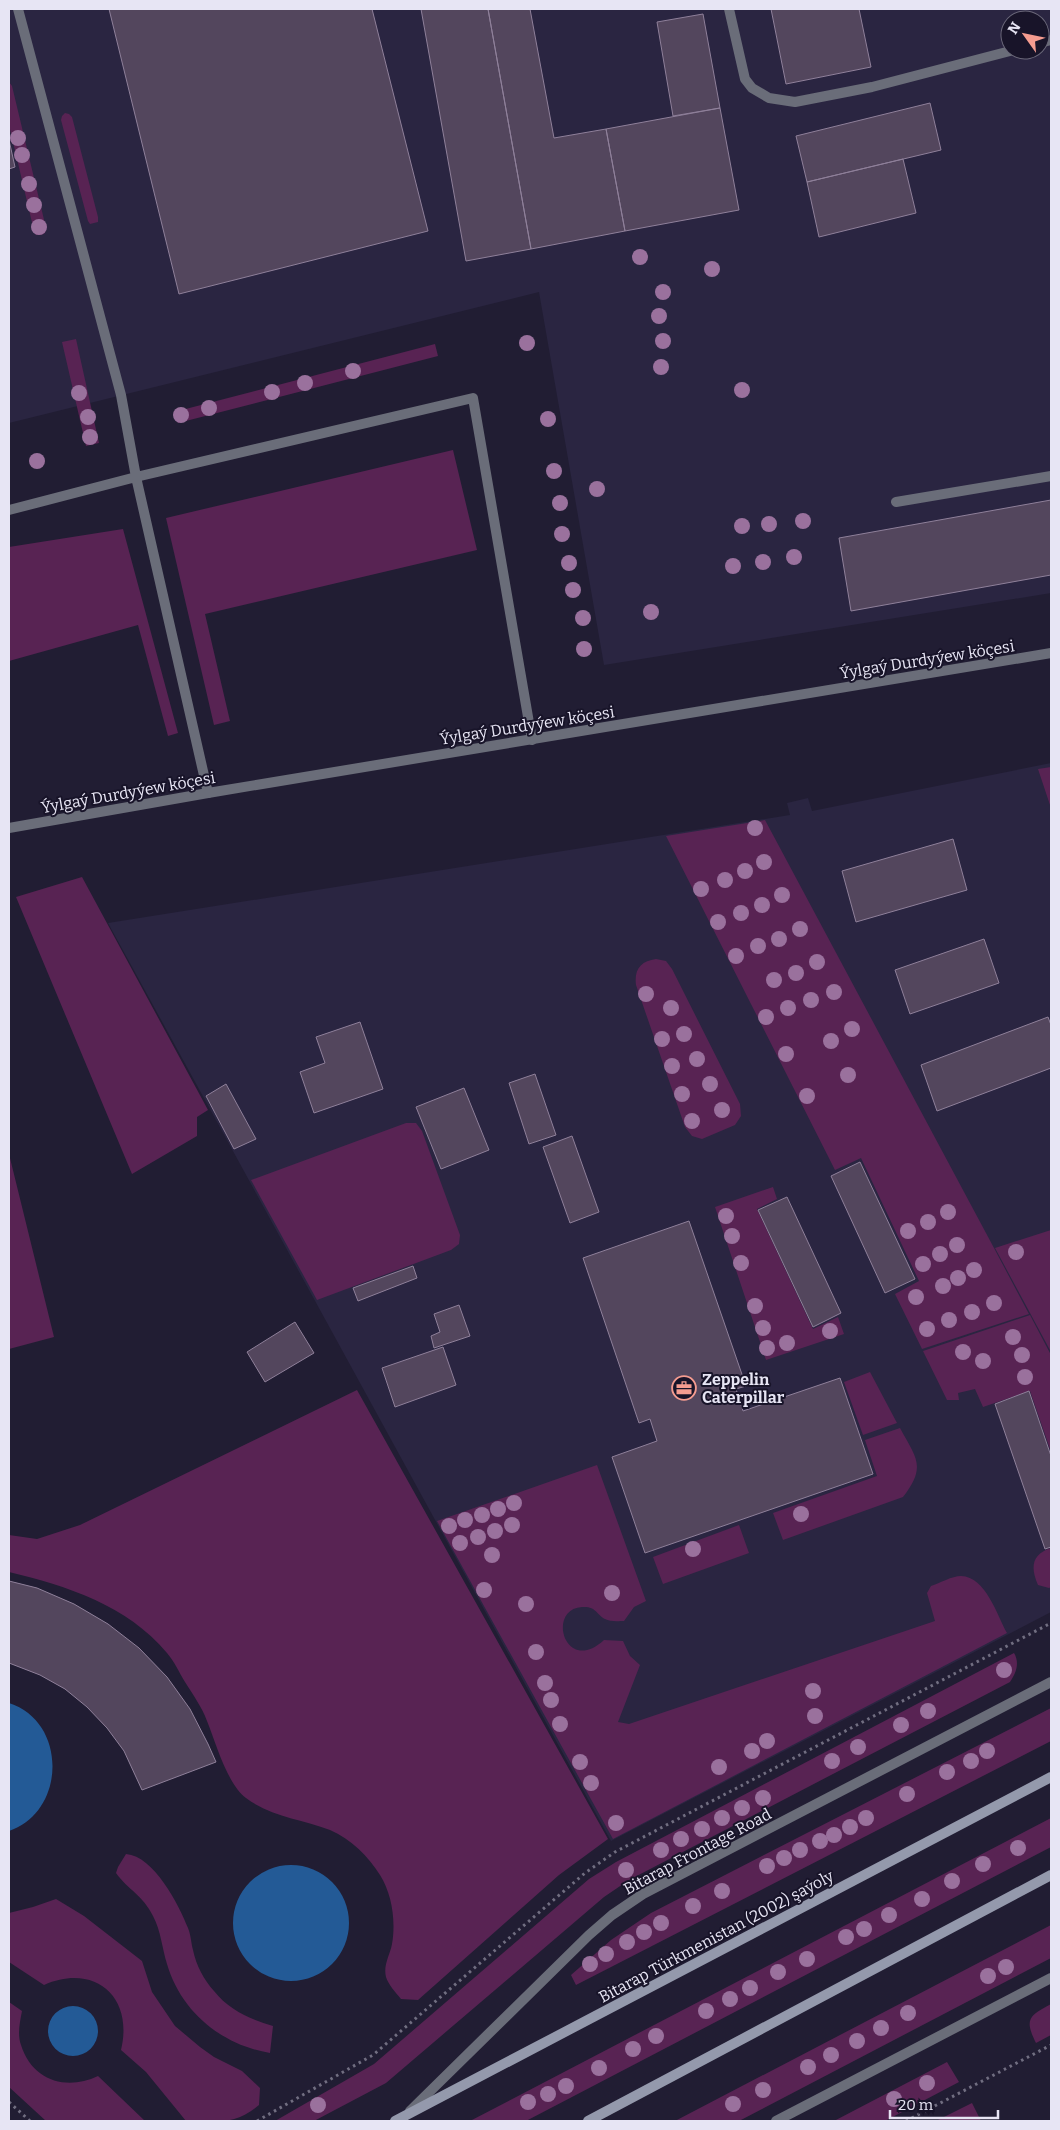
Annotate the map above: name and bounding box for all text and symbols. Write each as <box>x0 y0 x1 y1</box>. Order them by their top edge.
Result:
north arrow <box>1000 10 1050 60</box>
text: N <box>1004 19 1025 37</box>
street label: Ýylgaý Durdyýew köçesi <box>838 635 1016 683</box>
street label: Ýylgaý Durdyýew köçesi <box>438 701 616 749</box>
street label: Ýylgaý Durdyýew köçesi <box>39 767 217 817</box>
place label: Zeppelin Caterpillar <box>702 1370 785 1407</box>
office icon: Zeppelin Caterpillar <box>671 1375 697 1401</box>
street label: Bitarap Frontage Road <box>620 1804 775 1898</box>
street label: Bitarap Türkmenistan (2002) şaýoly <box>596 1866 837 2007</box>
scale bar <box>890 2088 998 2120</box>
text: 20 m <box>898 2096 934 2114</box>

